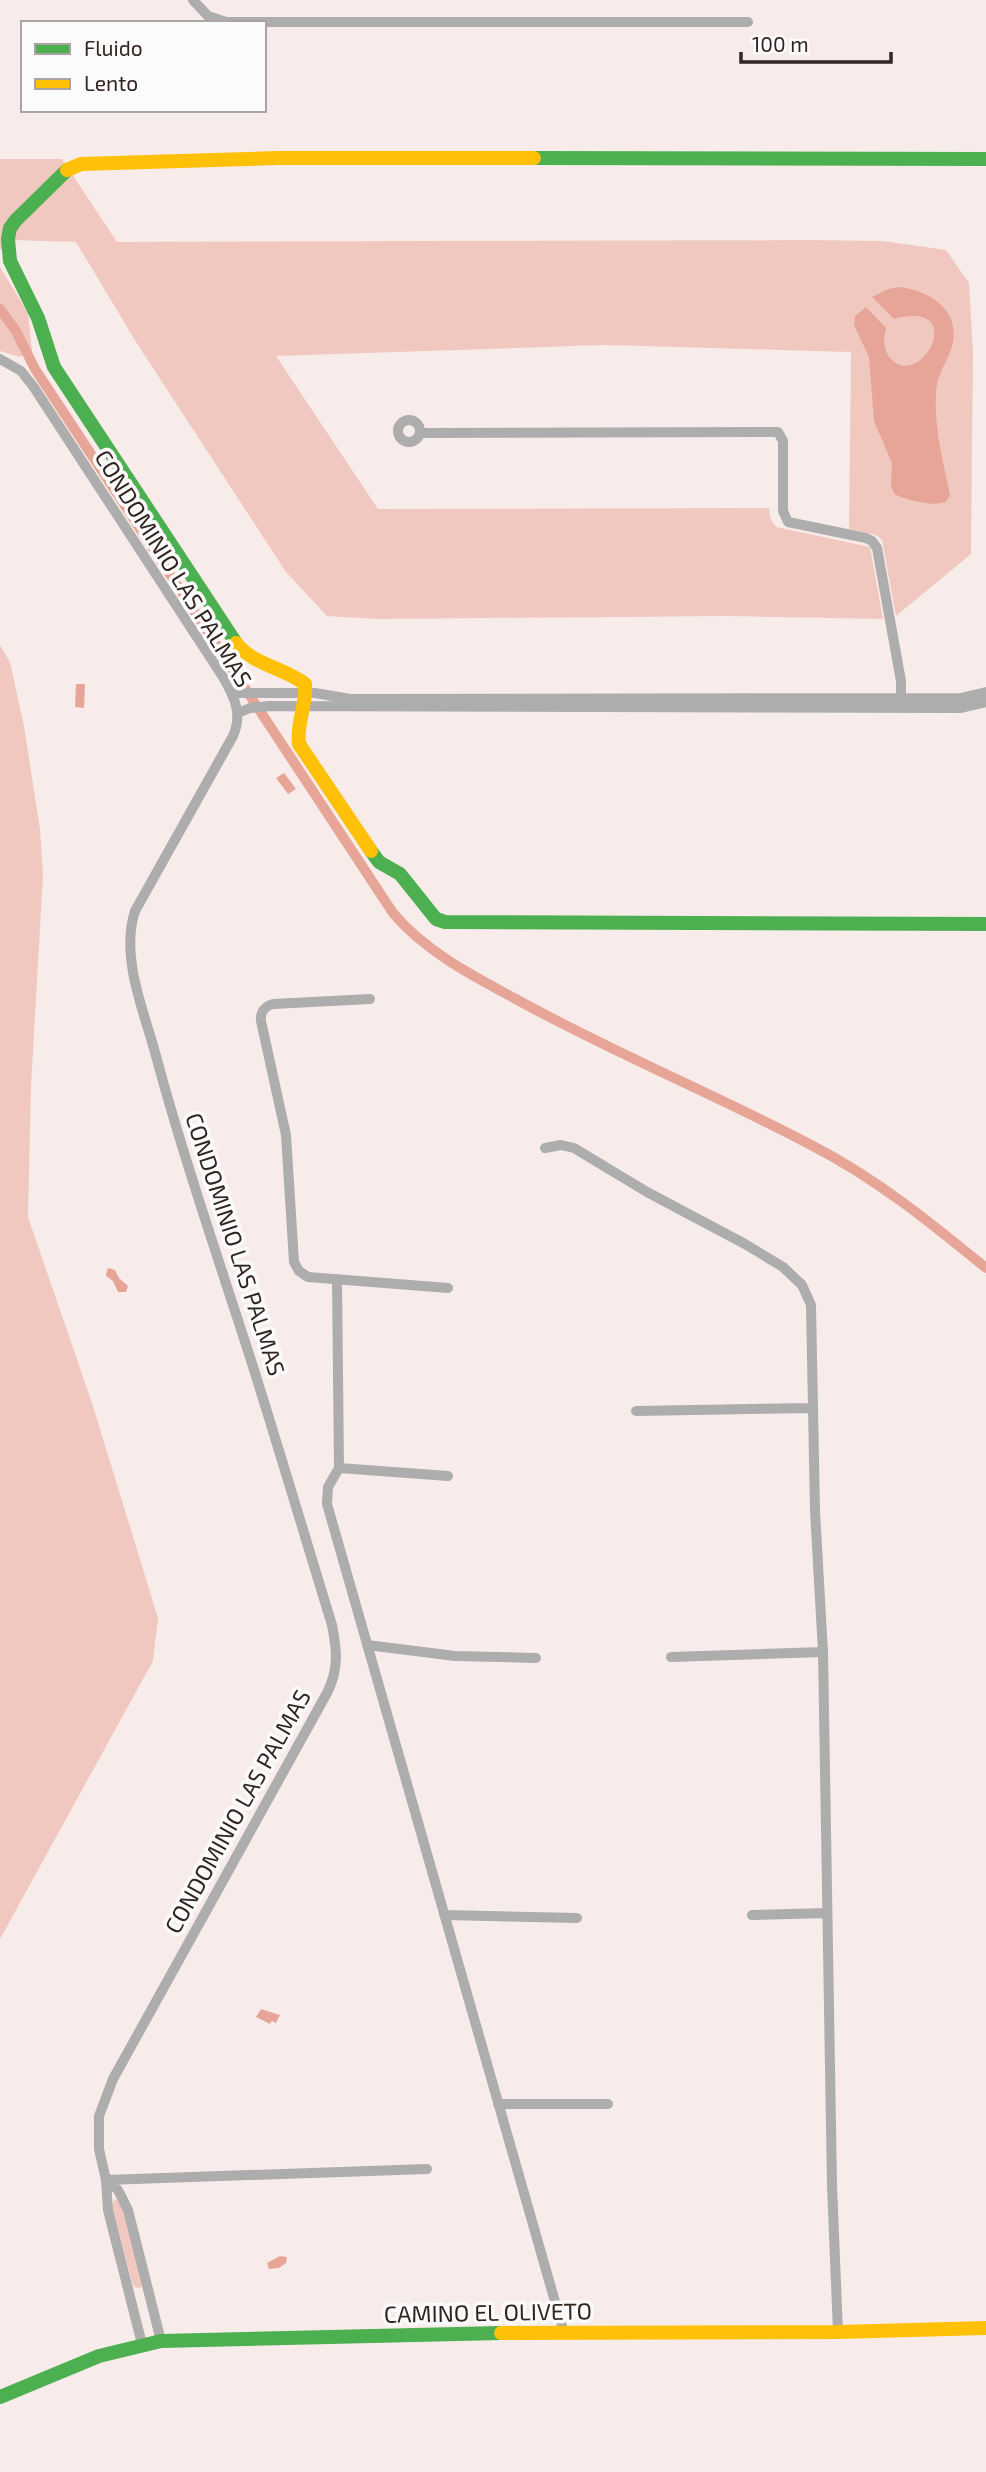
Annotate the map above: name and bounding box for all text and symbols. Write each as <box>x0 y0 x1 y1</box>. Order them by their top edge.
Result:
legend <box>21 21 266 112</box>
scale bar <box>741 21 892 65</box>
text: 100 m <box>752 31 809 56</box>
text: Fluido <box>84 35 143 60</box>
text: Lento <box>84 70 138 95</box>
street label: CONDOMINIO LAS PALMAS <box>89 444 259 692</box>
street label: CONDOMINIO LAS PALMAS <box>180 1109 292 1379</box>
street label: CONDOMINIO LAS PALMAS <box>158 1684 316 1938</box>
street label: CAMINO EL OLIVETO <box>384 2296 592 2328</box>

